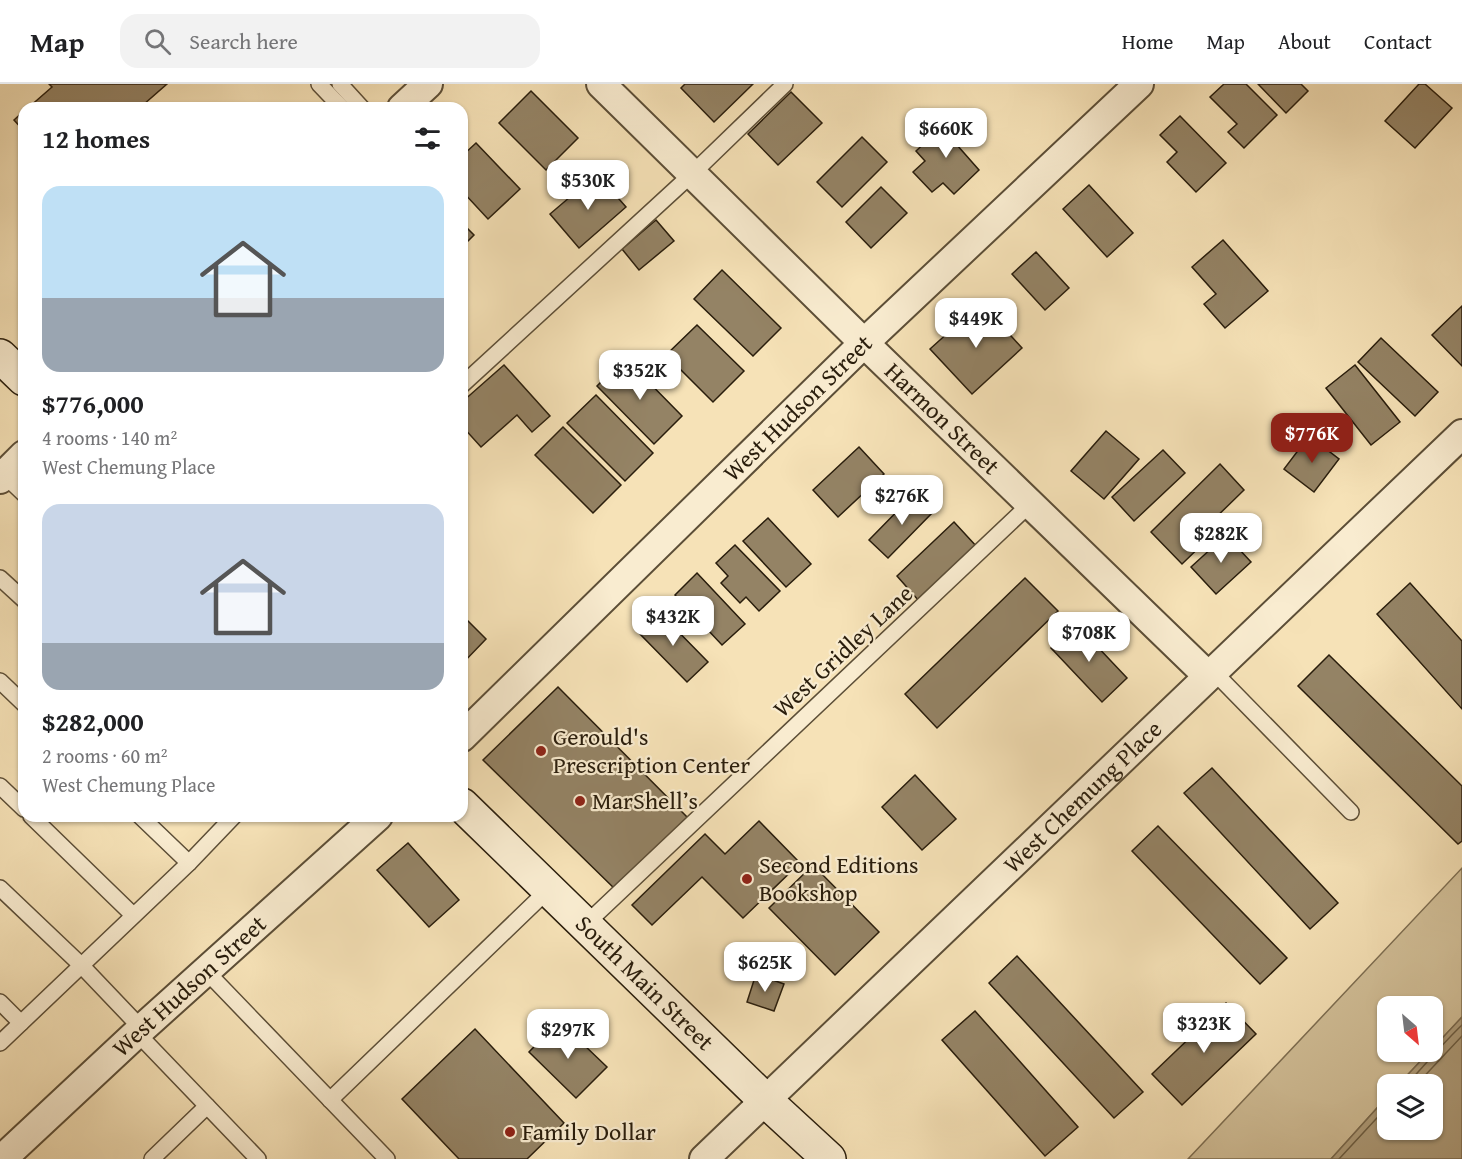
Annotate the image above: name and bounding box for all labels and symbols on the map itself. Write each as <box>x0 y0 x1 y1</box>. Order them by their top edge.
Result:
pin: $660K <box>904 108 988 159</box>
pin: $530K <box>546 160 630 211</box>
pin: $449K <box>934 298 1018 349</box>
street label: West Hudson Street <box>715 326 880 489</box>
pin: $352K <box>598 350 682 401</box>
street label: Harmon Street <box>877 354 1008 483</box>
pin: $776K <box>1270 413 1354 464</box>
pin: $276K <box>860 475 944 526</box>
pin: $282K <box>1179 513 1263 564</box>
street label: West Gridley Lane <box>765 576 921 725</box>
pin: $432K <box>631 596 715 647</box>
pin: $708K <box>1047 612 1131 663</box>
street label: West Chemung Place <box>995 712 1170 881</box>
place label: Gerould's Prescription Center <box>553 719 750 782</box>
marker: Gerould's Prescription Center <box>534 744 548 758</box>
place label: MarShell’s <box>592 783 698 818</box>
marker: MarShell’s <box>573 794 587 808</box>
place label: Second Editions Bookshop <box>759 847 919 910</box>
marker: Second Editions Bookshop <box>740 872 754 886</box>
street label: West Hudson Street <box>104 906 274 1065</box>
street label: South Main Street <box>568 907 723 1059</box>
pin: $625K <box>723 942 807 993</box>
north arrow <box>1377 996 1443 1062</box>
pin: $323K <box>1162 1003 1246 1054</box>
pin: $297K <box>526 1009 610 1060</box>
place label: Family Dollar <box>522 1114 656 1149</box>
marker: Family Dollar <box>503 1125 517 1139</box>

